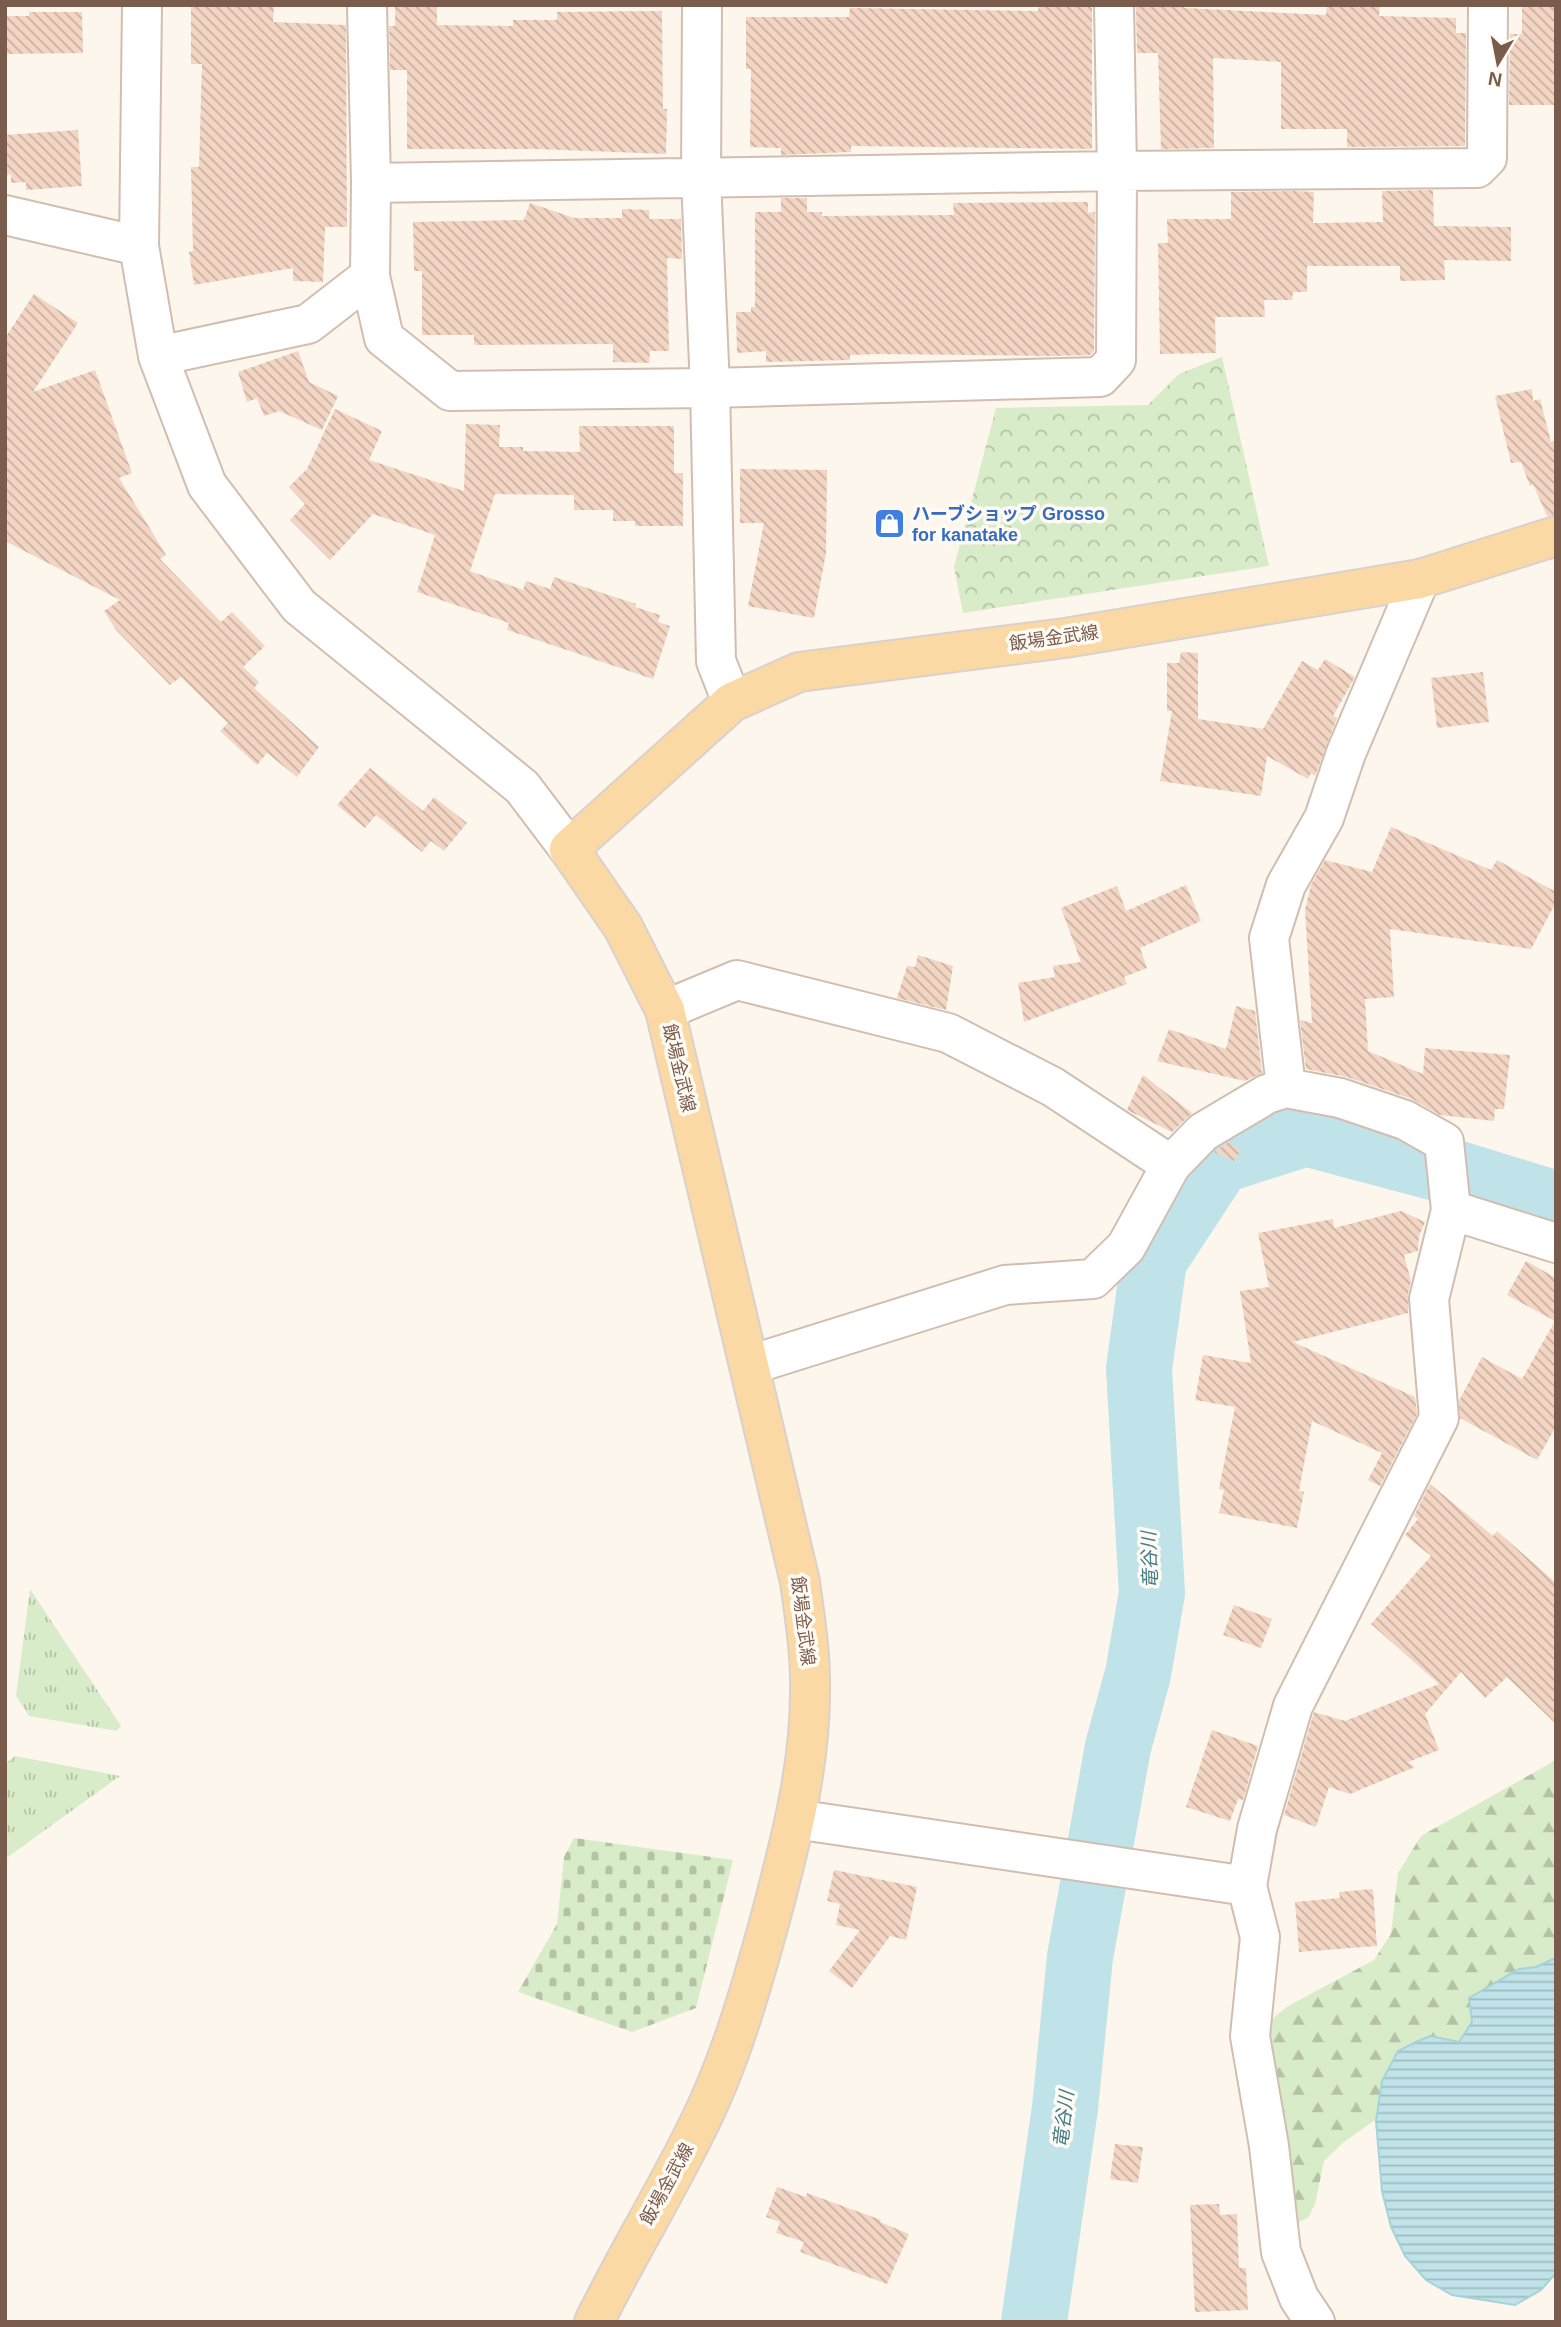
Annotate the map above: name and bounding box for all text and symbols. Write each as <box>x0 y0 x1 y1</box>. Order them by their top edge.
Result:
north arrow <box>1463 28 1533 98</box>
text: N <box>1487 68 1504 91</box>
place label: ハーブショップ Grosso for kanatake <box>912 504 1105 545</box>
shop icon: ハーブショップ Grosso for kanatake <box>872 507 906 541</box>
street label: 飯場金武線 <box>1008 622 1100 654</box>
street label: 飯場金武線 <box>659 1022 699 1114</box>
water label: 竜谷川 <box>1138 1529 1161 1589</box>
street label: 飯場金武線 <box>788 1575 818 1667</box>
water label: 竜谷川 <box>1050 2088 1078 2149</box>
street label: 飯場金武線 <box>636 2140 698 2228</box>

